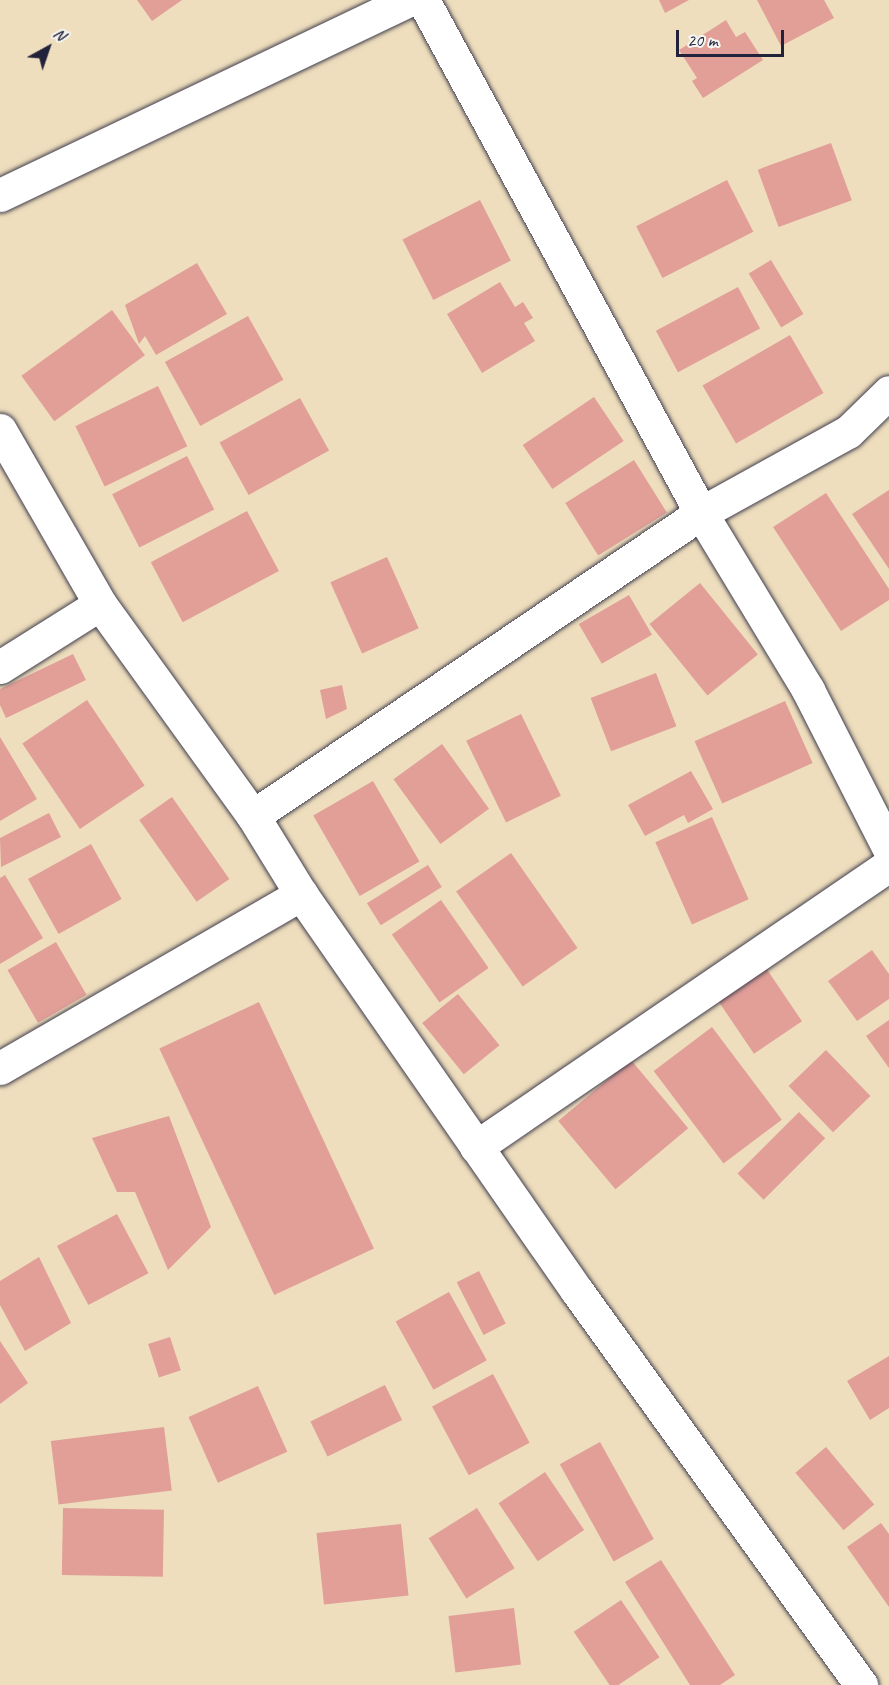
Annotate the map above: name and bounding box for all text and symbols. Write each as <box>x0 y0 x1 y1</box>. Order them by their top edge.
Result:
north arrow <box>18 18 78 78</box>
scale bar <box>679 18 787 56</box>
text: N <box>49 23 70 45</box>
text: 20 m <box>687 29 718 51</box>

